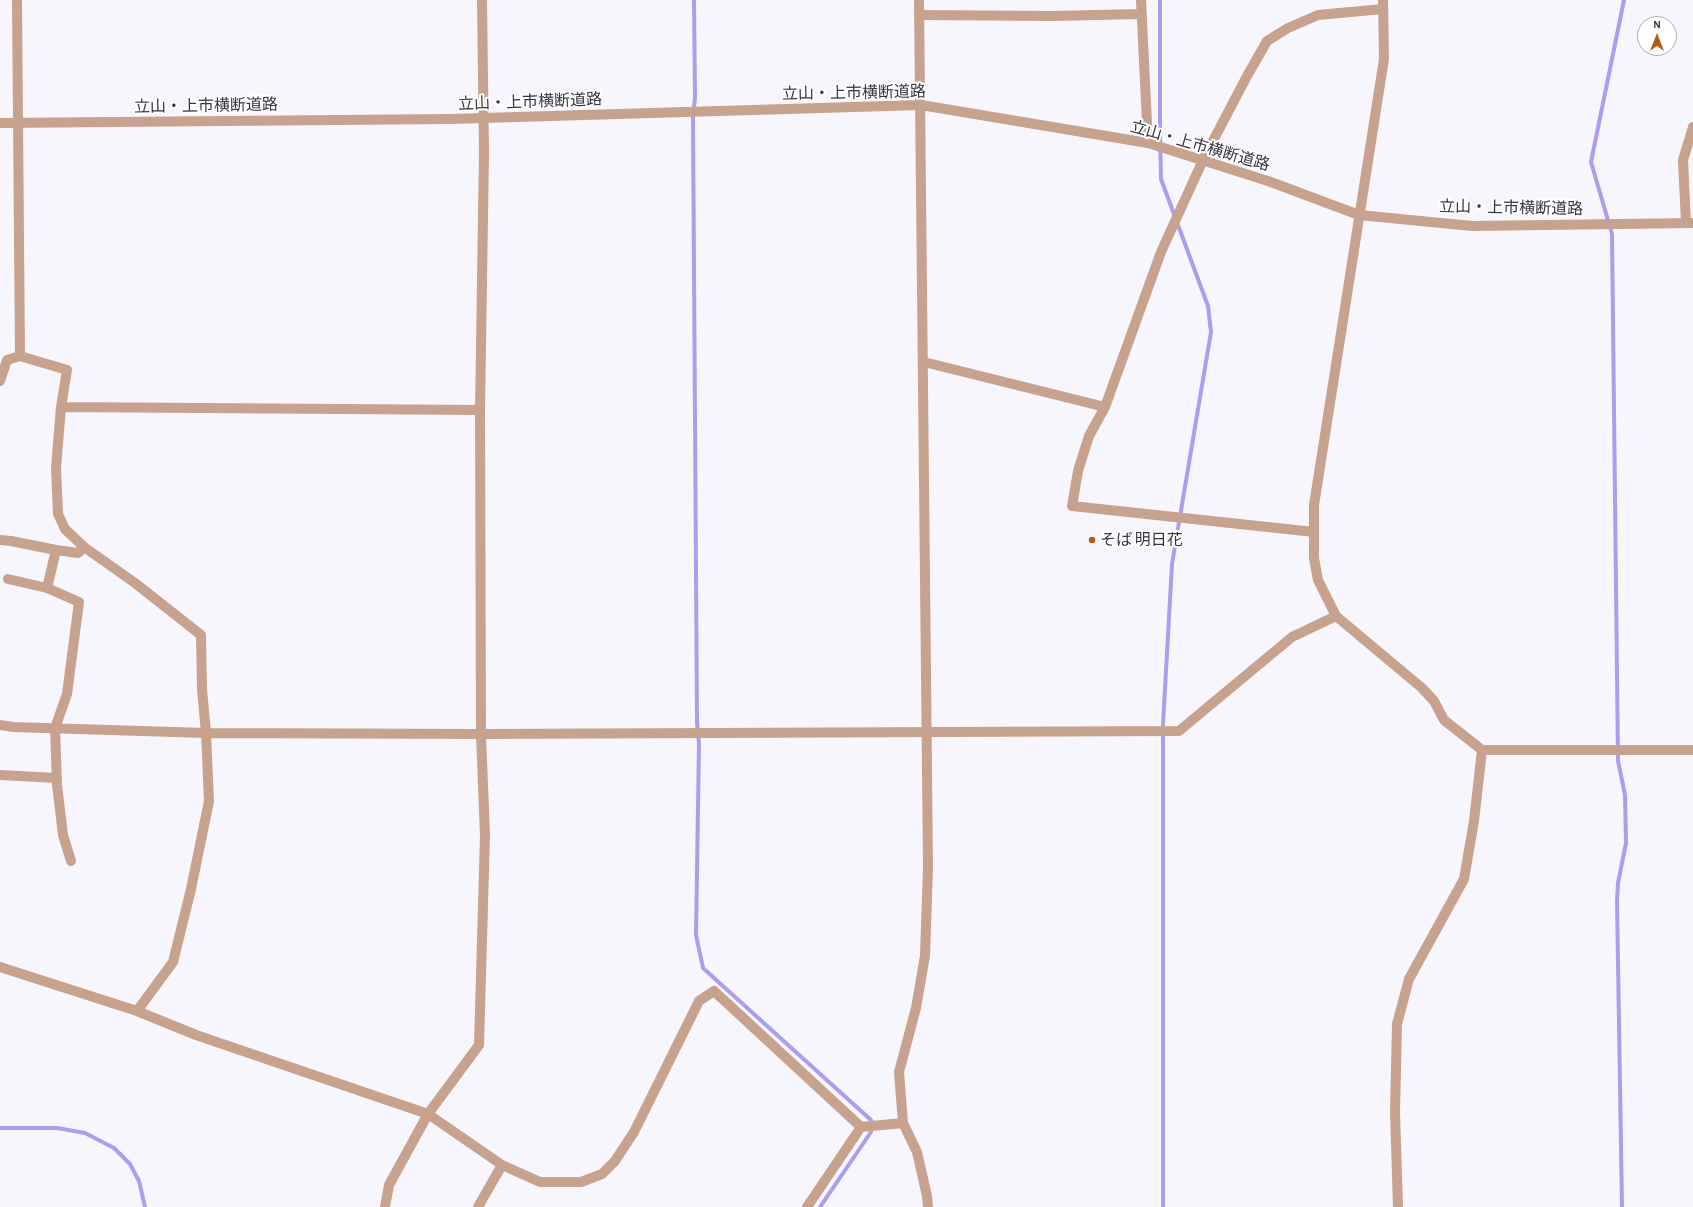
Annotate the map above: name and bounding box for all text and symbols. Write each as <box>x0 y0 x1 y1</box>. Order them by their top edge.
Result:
north arrow <box>1637 16 1677 56</box>
text: N <box>1653 19 1661 30</box>
street label: 立山・上市横断道路 <box>782 82 926 104</box>
street label: 立山・上市横断道路 <box>458 90 602 114</box>
street label: 立山・上市横断道路 <box>134 95 278 117</box>
street label: 立山・上市横断道路 <box>1128 117 1272 175</box>
street label: 立山・上市横断道路 <box>1439 197 1583 219</box>
place label: そば 明日花 <box>1100 530 1183 550</box>
marker: そば 明日花 <box>1087 535 1097 545</box>

